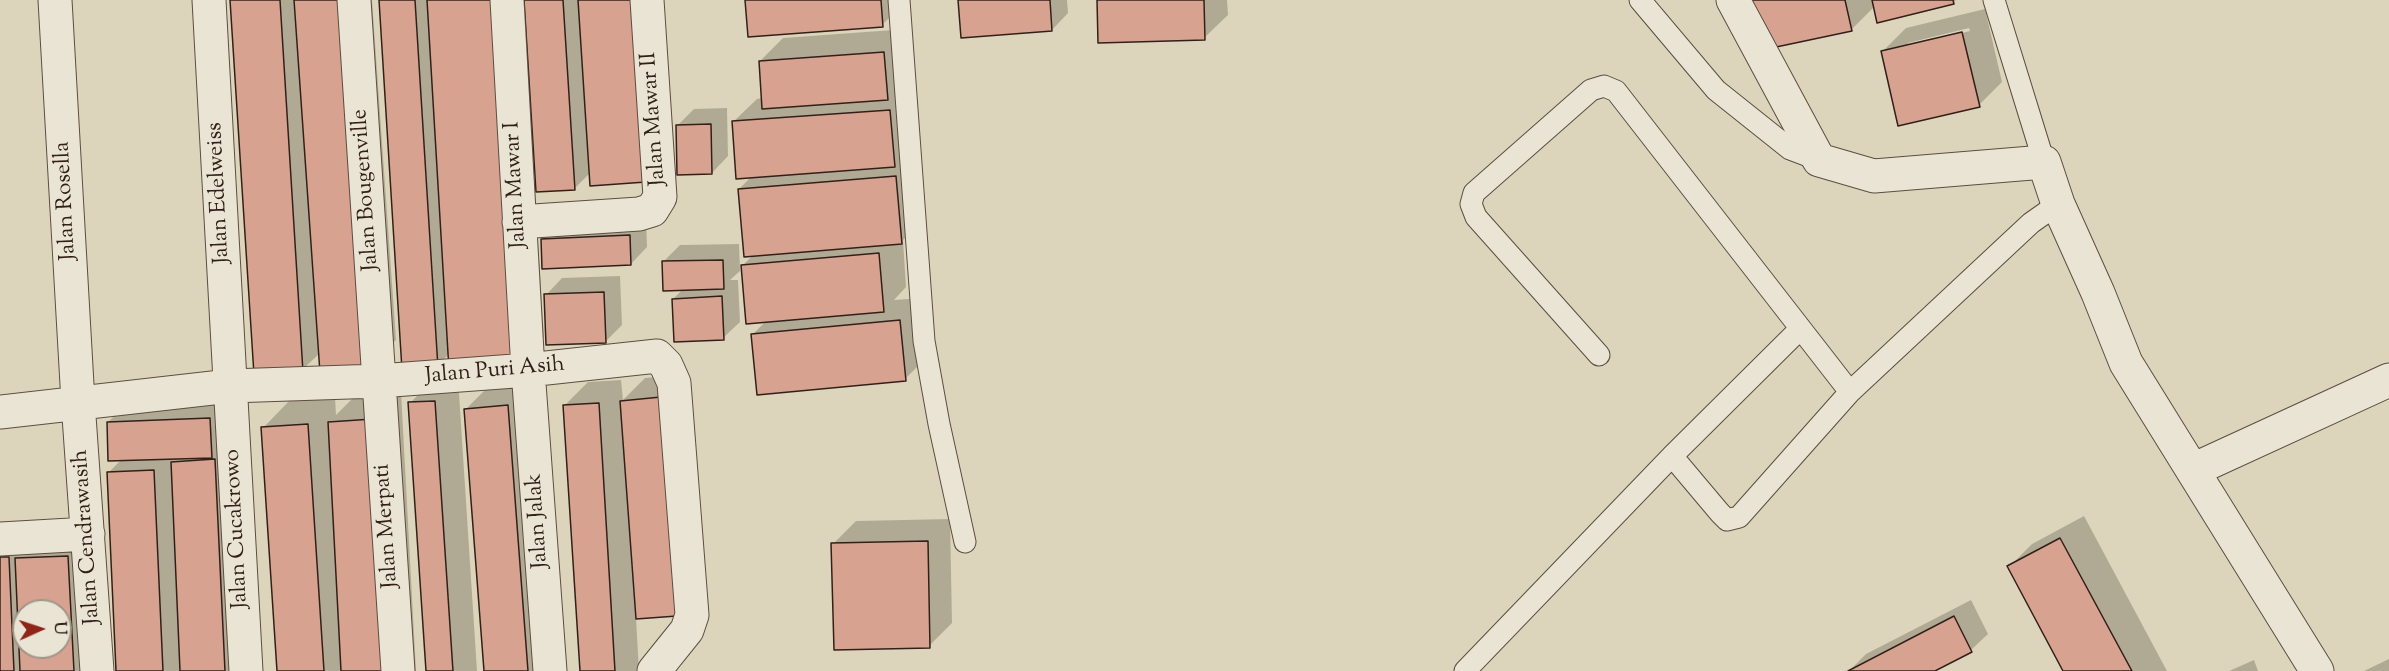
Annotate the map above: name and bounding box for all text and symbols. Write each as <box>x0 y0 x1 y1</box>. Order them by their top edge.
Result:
street label: Jalan Mawar II <box>637 51 673 187</box>
street label: Jalan Bougenville <box>348 108 386 272</box>
street label: Jalan Mawar I <box>500 121 534 249</box>
street label: Jalan Edelweiss <box>203 122 237 264</box>
street label: Jalan Rosella <box>51 141 83 261</box>
street label: Jalan Puri Asih <box>424 353 566 391</box>
street label: Jalan Cendrawasih <box>69 449 107 625</box>
street label: Jalan Cucakrowo <box>221 449 255 609</box>
street label: Jalan Merpati <box>370 463 406 589</box>
street label: Jalan Jalak <box>523 473 555 569</box>
north arrow <box>12 599 72 659</box>
text: U <box>47 621 70 635</box>

